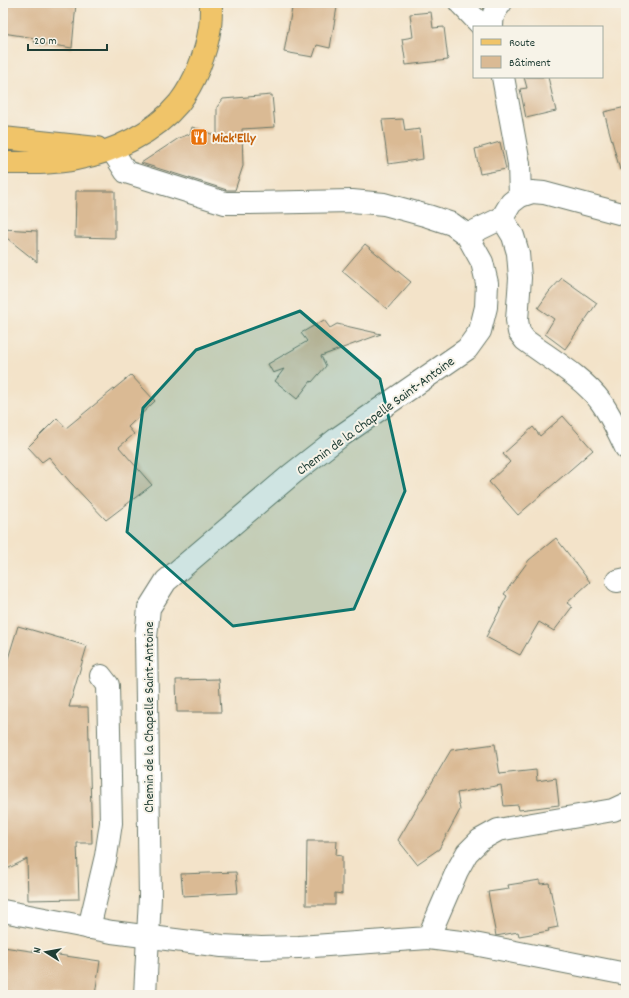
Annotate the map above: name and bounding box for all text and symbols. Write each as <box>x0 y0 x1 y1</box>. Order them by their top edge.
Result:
scale bar <box>28 26 107 52</box>
legend <box>473 26 603 78</box>
text: 20 m <box>34 33 57 50</box>
text: Route <box>509 35 535 52</box>
text: Bâtiment <box>509 55 551 72</box>
restaurant icon: Mick'Elly <box>189 127 209 147</box>
place label: Mick'Elly <box>212 129 257 149</box>
street label: Chemin de la Chapelle Saint-Antoine <box>293 352 459 481</box>
street label: Chemin de la Chapelle Saint-Antoine <box>140 621 160 813</box>
north arrow <box>26 932 66 972</box>
text: N <box>30 946 47 955</box>

